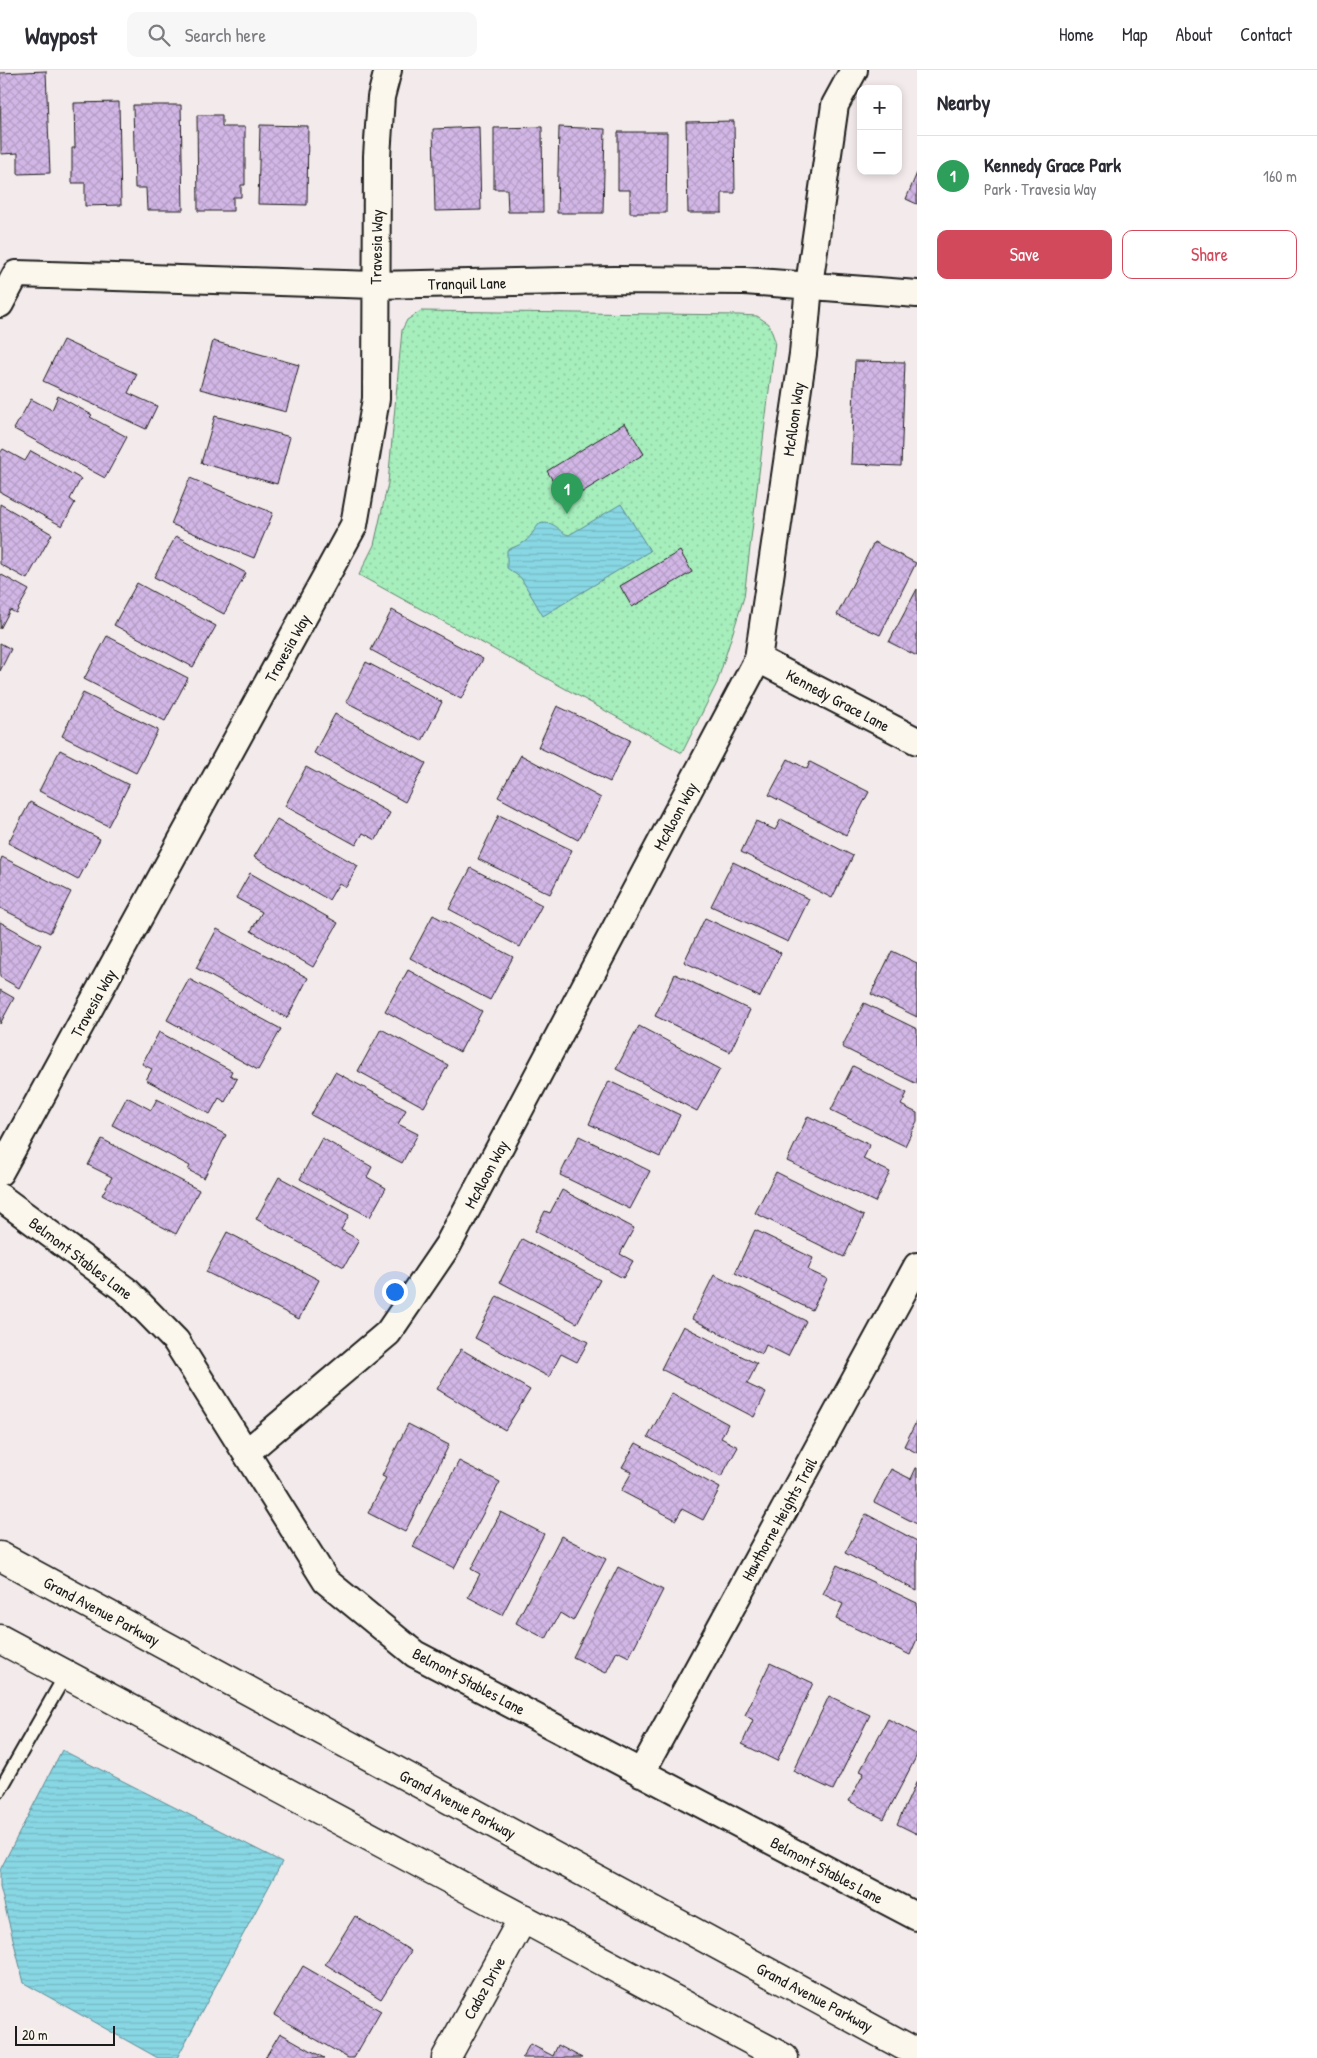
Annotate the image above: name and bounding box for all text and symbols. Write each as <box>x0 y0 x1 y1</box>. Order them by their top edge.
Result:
search box <box>127 12 477 57</box>
text: Waypost <box>25 19 97 51</box>
icon: search <box>145 21 173 49</box>
text: Search here <box>185 22 266 48</box>
text: Home <box>1059 22 1094 47</box>
text: Map <box>1122 22 1147 47</box>
text: About <box>1175 22 1212 47</box>
text: Contact <box>1240 22 1292 47</box>
map controls <box>857 85 902 175</box>
button: + <box>857 85 902 130</box>
text: Nearby <box>937 88 990 117</box>
button: − <box>857 130 902 175</box>
text: Kennedy Grace Park <box>984 152 1121 178</box>
text: 1 <box>950 165 956 187</box>
text: 160 m <box>1263 165 1297 187</box>
text: Park · Travesia Way <box>984 178 1097 200</box>
street label: Travesia Way <box>364 209 388 285</box>
button: Save <box>937 230 1112 279</box>
button: Share <box>1122 230 1297 279</box>
street label: Tranquil Lane <box>428 271 507 295</box>
street label: McAloon Way <box>777 380 809 457</box>
pin: 1 <box>551 473 583 514</box>
street label: Travesia Way <box>259 610 315 686</box>
street label: Kennedy Grace Lane <box>782 663 894 737</box>
street label: McAloon Way <box>648 778 702 854</box>
street label: Travesia Way <box>65 965 121 1041</box>
street label: McAloon Way <box>459 1136 513 1212</box>
street label: Belmont Stables Lane <box>25 1212 138 1305</box>
your location <box>382 1279 408 1305</box>
street label: Hawthorne Heights Trail <box>736 1453 822 1585</box>
street label: Grand Avenue Parkway <box>40 1571 164 1651</box>
street label: Belmont Stables Lane <box>409 1642 530 1720</box>
street label: Grand Avenue Parkway <box>396 1764 520 1844</box>
street label: Belmont Stables Lane <box>767 1831 888 1909</box>
street label: Cadoz Drive <box>458 1952 510 2023</box>
street label: Grand Avenue Parkway <box>753 1957 877 2037</box>
scale bar <box>15 2023 115 2046</box>
text: 20 m <box>22 2025 48 2044</box>

